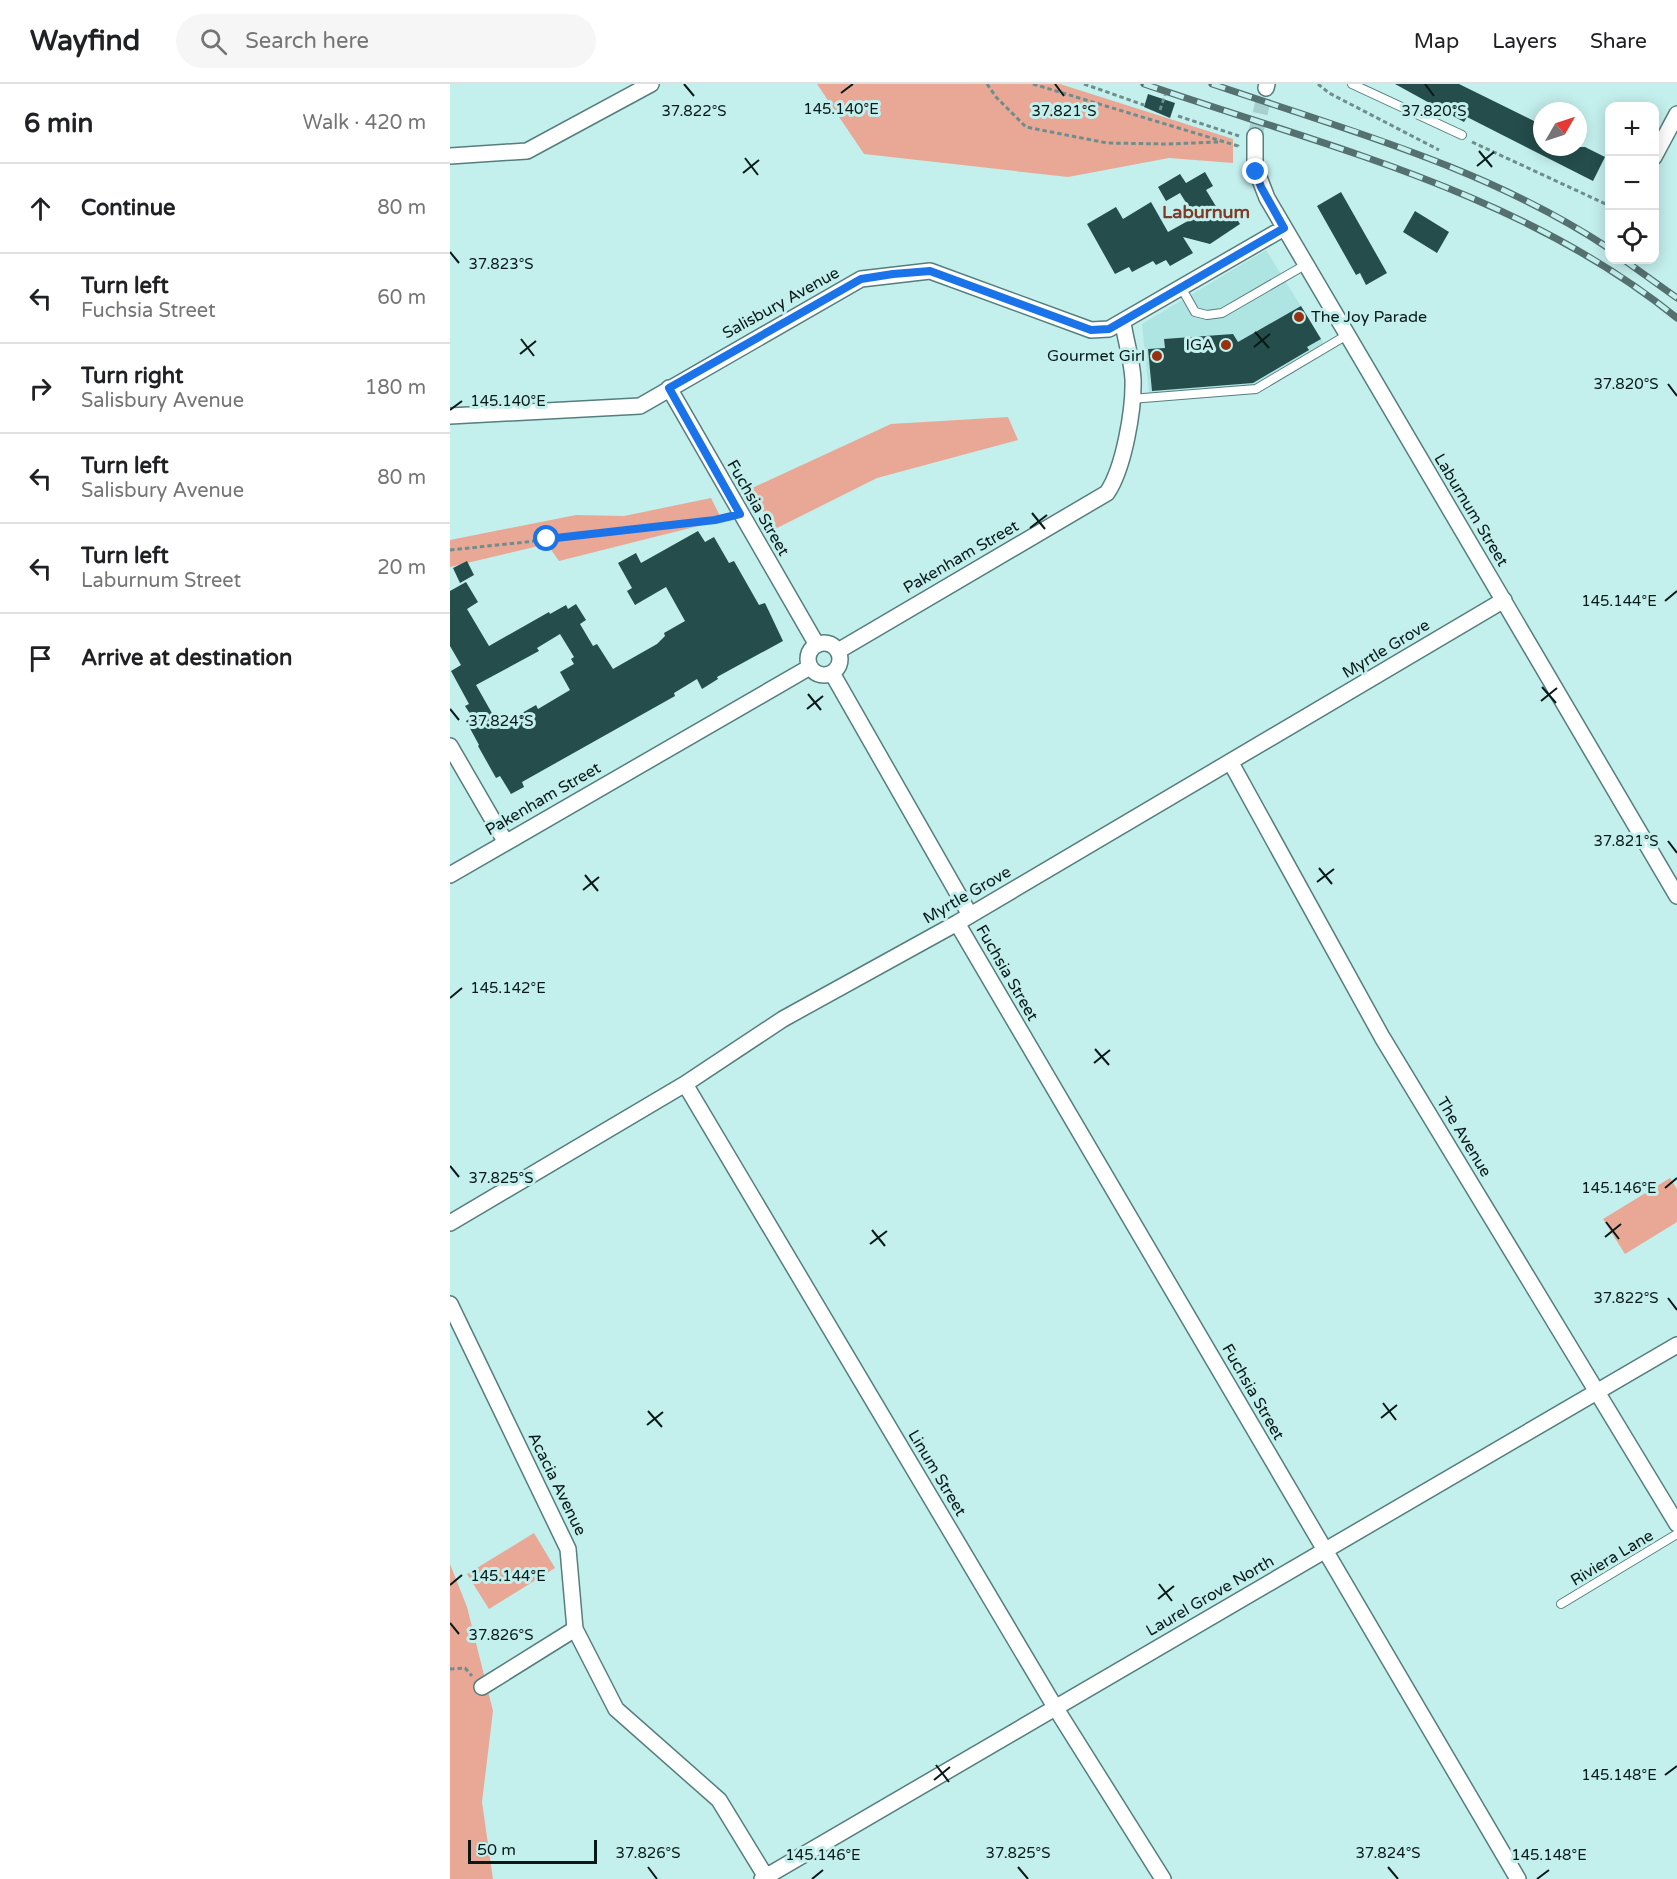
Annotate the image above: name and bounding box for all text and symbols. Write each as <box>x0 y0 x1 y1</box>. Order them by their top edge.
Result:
search box <box>176 14 596 68</box>
text: Wayfind <box>30 24 140 58</box>
icon: search <box>197 25 230 58</box>
text: Search here <box>245 28 369 54</box>
text: Map <box>1414 29 1459 54</box>
text: Layers <box>1492 29 1557 54</box>
text: Share <box>1590 29 1647 54</box>
text: 145.140°E <box>803 100 879 118</box>
text: 37.822°S <box>661 102 727 120</box>
text: 37.821°S <box>1031 102 1097 120</box>
text: 37.820°S <box>1401 102 1467 120</box>
north arrow <box>1533 102 1587 156</box>
map controls <box>1605 102 1659 264</box>
button: + <box>1605 102 1659 156</box>
text: 6 min <box>24 108 93 139</box>
text: Walk · 420 m <box>303 111 426 135</box>
button: − <box>1605 156 1659 210</box>
route end <box>1242 158 1268 184</box>
icon: ahead <box>24 192 57 225</box>
text: Continue <box>81 195 176 221</box>
text: 80 m <box>377 196 426 220</box>
district label: Laburnum <box>1162 201 1250 223</box>
button: locate <box>1605 210 1659 264</box>
text: 37.823°S <box>468 255 534 273</box>
street label: Salisbury Avenue <box>719 263 843 343</box>
text: Turn left <box>81 273 169 299</box>
icon: left <box>24 282 57 315</box>
text: 60 m <box>377 286 426 310</box>
text: Fuchsia Street <box>81 299 216 323</box>
place label: The Joy Parade <box>1311 307 1427 327</box>
marker: The Joy Parade <box>1292 310 1306 324</box>
place label: IGA <box>1185 335 1214 355</box>
marker: IGA <box>1219 338 1233 352</box>
place label: Gourmet Girl <box>1047 346 1145 366</box>
marker: Gourmet Girl <box>1150 349 1164 363</box>
text: Turn right <box>81 363 183 389</box>
icon: right <box>24 372 57 405</box>
text: 37.820°S <box>1593 375 1659 393</box>
text: 180 m <box>365 376 426 400</box>
text: Salisbury Avenue <box>81 389 244 413</box>
text: 145.140°E <box>470 392 546 410</box>
street label: Laburnum Street <box>1429 450 1513 570</box>
text: Turn left <box>81 453 169 479</box>
street label: Fuchsia Street <box>722 456 794 560</box>
icon: left <box>24 462 57 495</box>
text: 80 m <box>377 466 426 490</box>
text: Salisbury Avenue <box>81 479 244 503</box>
street label: Pakenham Street <box>900 516 1022 598</box>
route start <box>533 525 559 551</box>
text: Turn left <box>81 543 169 569</box>
icon: left <box>24 552 57 585</box>
text: 20 m <box>377 556 426 580</box>
text: Laburnum Street <box>81 569 241 593</box>
text: 145.144°E <box>1581 592 1657 610</box>
street label: Myrtle Grove <box>1339 615 1433 683</box>
icon: arrive <box>24 642 57 675</box>
text: Arrive at destination <box>81 645 292 671</box>
text: 37.824°S <box>468 712 534 730</box>
street label: Pakenham Street <box>482 758 604 840</box>
text: 37.821°S <box>1593 832 1659 850</box>
street label: Myrtle Grove <box>919 862 1015 928</box>
street label: Fuchsia Street <box>971 921 1043 1025</box>
text: 145.142°E <box>470 979 546 997</box>
street label: The Avenue <box>1432 1093 1496 1181</box>
text: 37.825°S <box>469 1169 533 1187</box>
text: 145.146°E <box>1581 1179 1657 1197</box>
text: 37.822°S <box>1593 1289 1659 1307</box>
street label: Fuchsia Street <box>1217 1340 1289 1444</box>
street label: Linum Street <box>903 1426 971 1520</box>
street label: Acacia Avenue <box>523 1429 591 1539</box>
street label: Riviera Lane <box>1567 1525 1657 1591</box>
street label: Laurel Grove North <box>1142 1551 1278 1641</box>
text: 145.144°E <box>470 1567 546 1585</box>
text: 37.826°S <box>469 1626 533 1644</box>
text: 145.148°E <box>1581 1766 1657 1784</box>
scale bar <box>468 1837 597 1864</box>
text: 50 m <box>477 1840 516 1860</box>
text: 37.826°S <box>616 1844 680 1862</box>
text: 37.825°S <box>986 1844 1050 1862</box>
text: 37.824°S <box>1355 1844 1421 1862</box>
text: 145.146°E <box>785 1846 861 1864</box>
text: 145.148°E <box>1511 1846 1587 1864</box>

